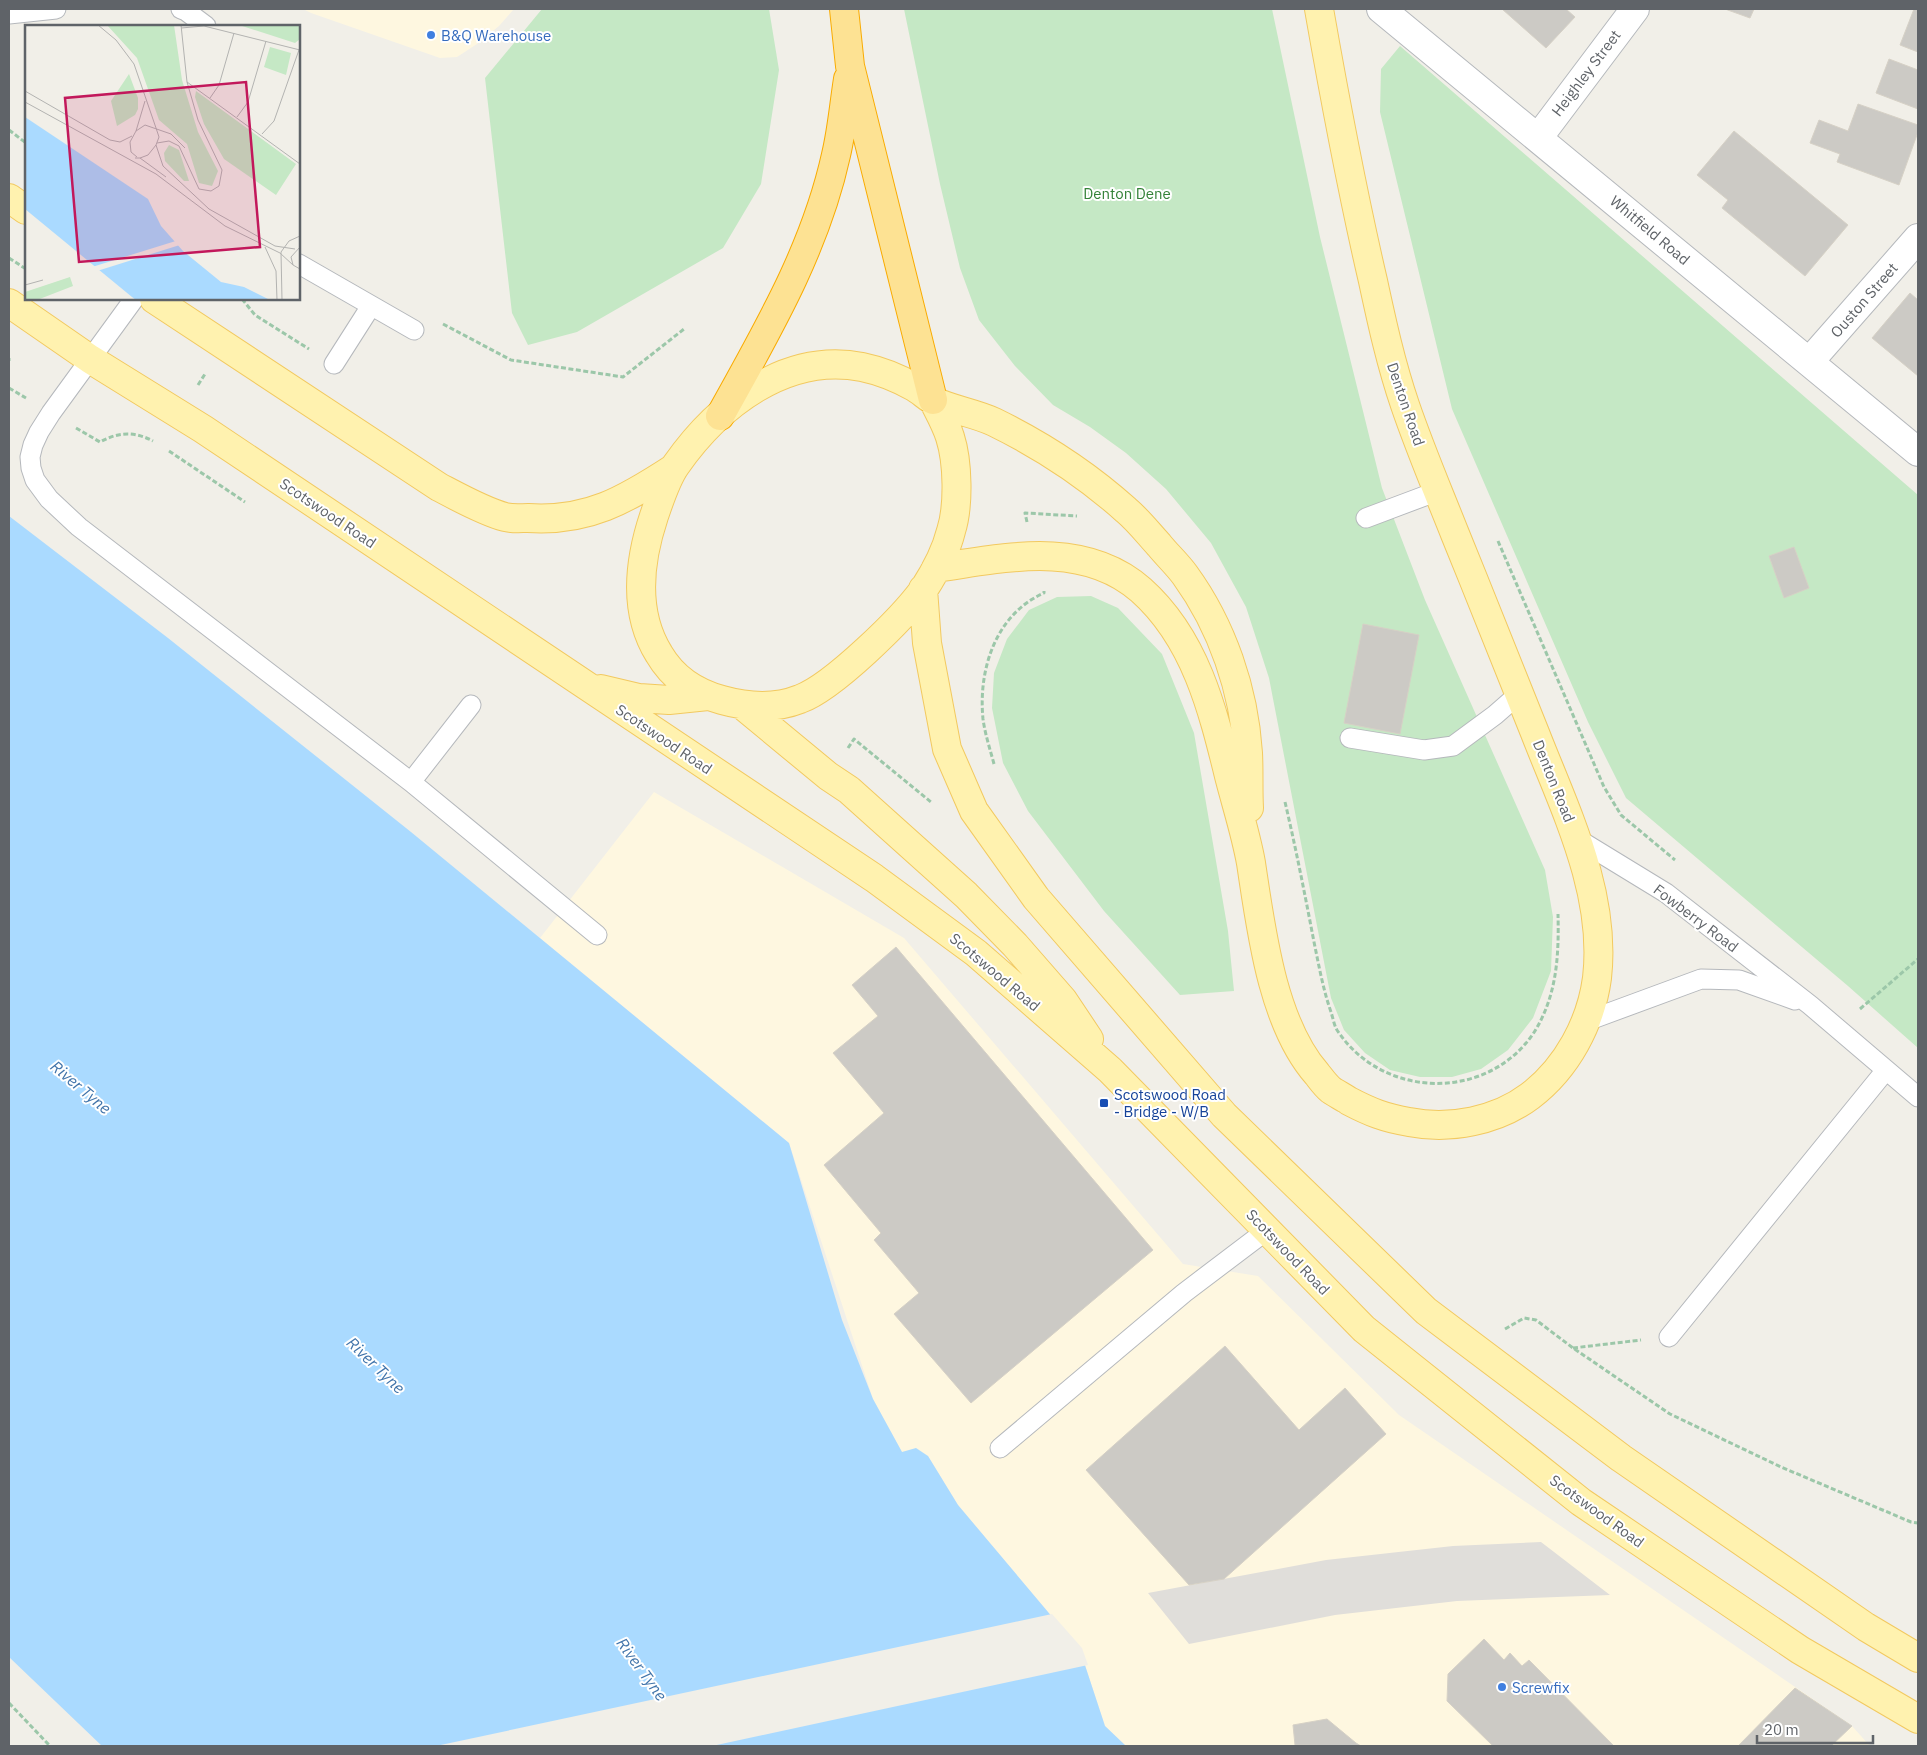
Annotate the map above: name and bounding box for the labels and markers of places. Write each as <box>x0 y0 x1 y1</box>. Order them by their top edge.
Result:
place label: B&Q Warehouse <box>441 26 551 45</box>
marker: B&Q Warehouse <box>425 29 437 41</box>
place label: Scotswood Road - Bridge - W/B <box>1114 1085 1226 1121</box>
marker: Scotswood Road - Bridge - W/B <box>1098 1097 1110 1109</box>
place label: Screwfix <box>1512 1678 1570 1697</box>
marker: Screwfix <box>1496 1681 1508 1693</box>

